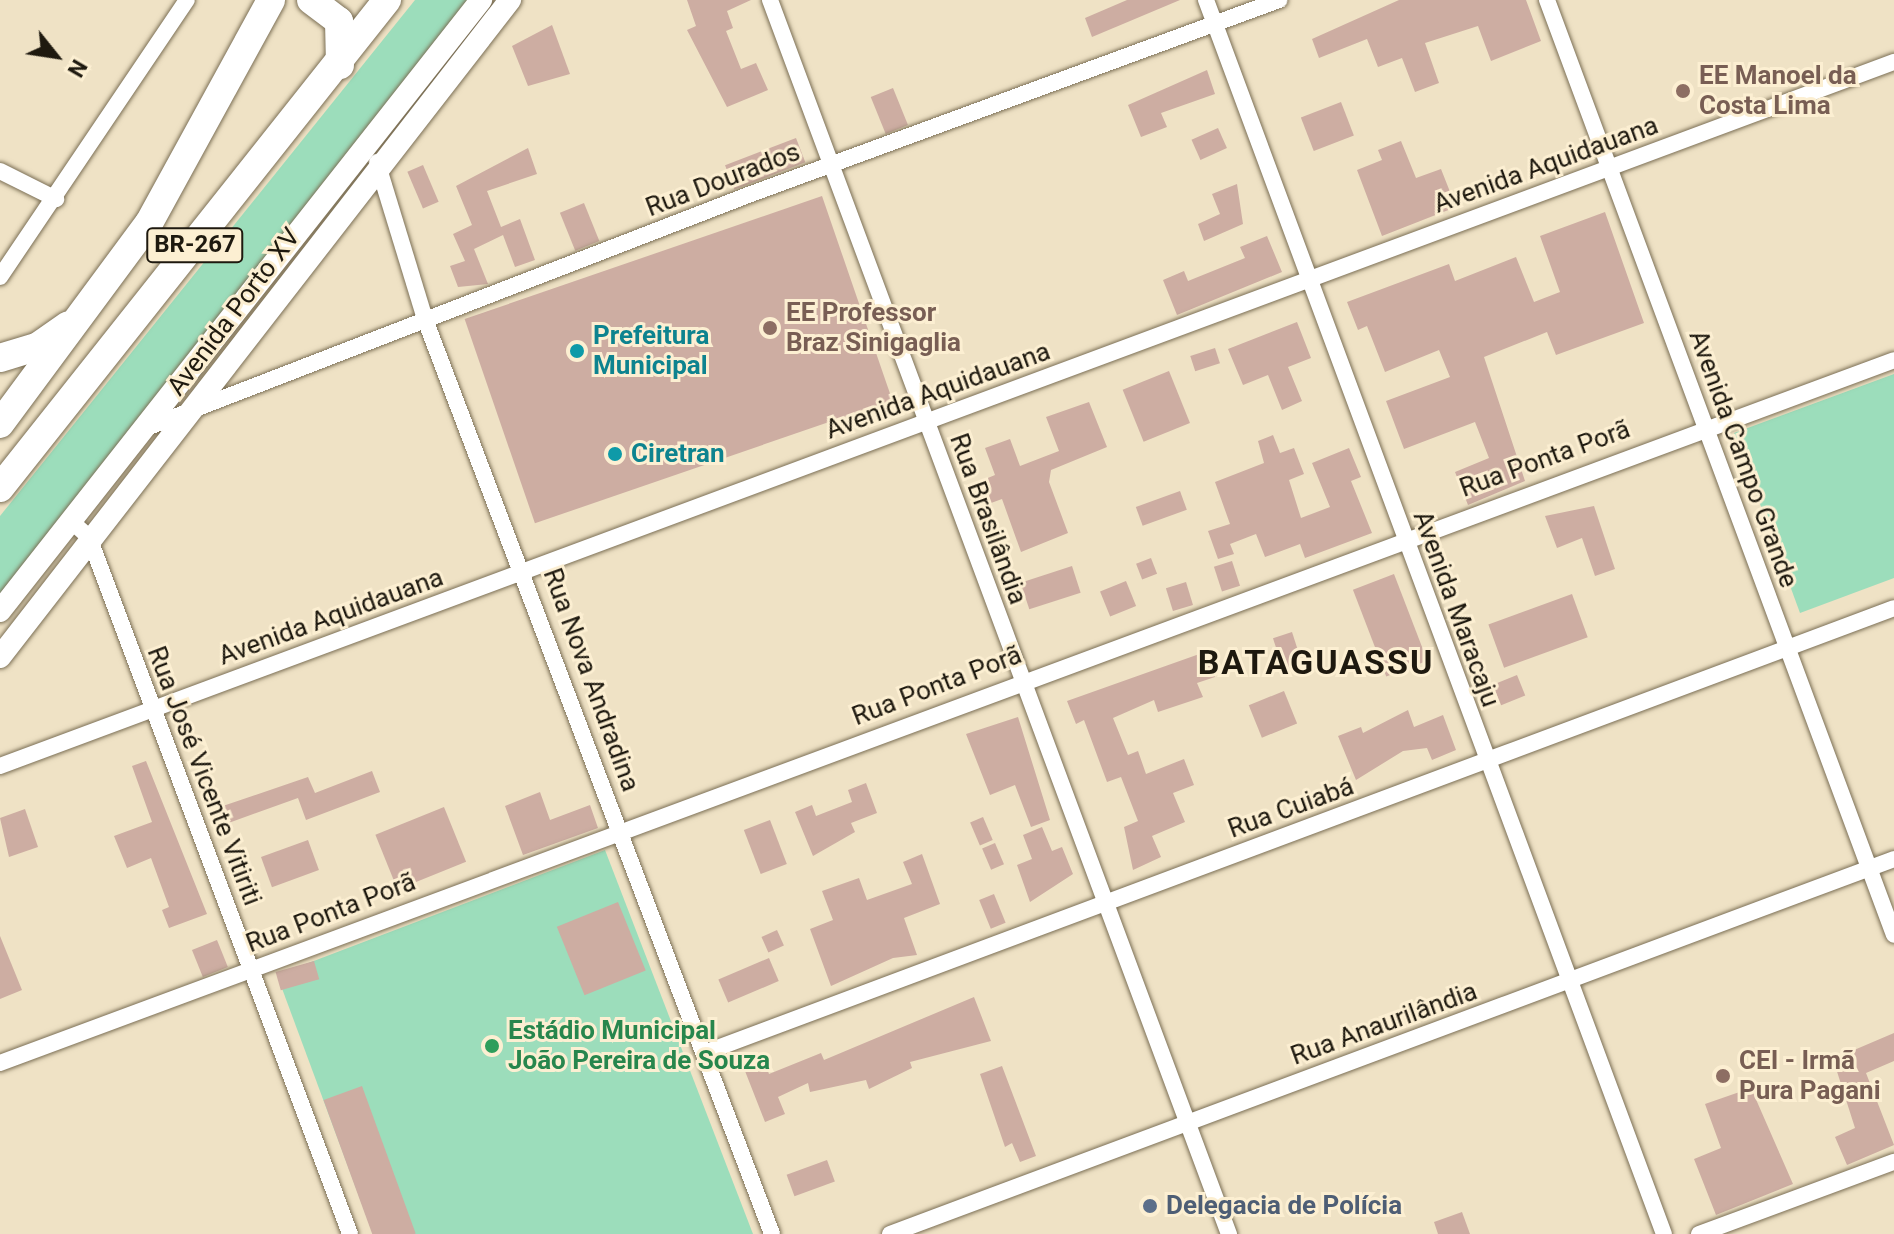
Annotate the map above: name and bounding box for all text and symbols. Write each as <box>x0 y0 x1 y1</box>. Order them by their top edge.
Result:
north arrow <box>16 16 96 96</box>
text: N <box>63 55 92 81</box>
place label: EE Manoel da Costa Lima <box>1699 60 1857 122</box>
marker: EE Manoel da Costa Lima <box>1674 82 1692 100</box>
street label: Avenida Aquidauana <box>1429 110 1663 220</box>
street label: Rua Dourados <box>642 136 804 224</box>
street label: Avenida Porto XV <box>161 222 307 402</box>
road number: BR-267 <box>145 225 245 265</box>
place label: EE Professor Braz Sinigaglia <box>786 297 961 358</box>
marker: EE Professor Braz Sinigaglia <box>761 319 779 337</box>
place label: Prefeitura Municipal <box>593 320 709 382</box>
street label: Avenida Campo Grande <box>1682 326 1804 592</box>
street label: Avenida Aquidauana <box>821 336 1055 446</box>
marker: Prefeitura Municipal <box>568 342 586 360</box>
street label: Rua Ponta Porã <box>1456 414 1634 504</box>
street label: Rua Brasilândia <box>943 429 1033 609</box>
place label: Ciretran <box>631 438 725 470</box>
marker: Ciretran <box>606 445 624 463</box>
street label: Avenida Maracaju <box>1406 507 1506 711</box>
street label: Avenida Aquidauana <box>214 562 448 672</box>
street label: Rua Nova Andradina <box>536 564 646 796</box>
street label: Rua Ponta Porã <box>848 639 1026 733</box>
street label: Rua José Vicente Vitiriti <box>140 642 268 910</box>
district label: BATAGUASSU <box>1198 643 1434 683</box>
street label: Rua Cuiabá <box>1224 771 1358 845</box>
street label: Rua Ponta Porã <box>242 866 420 960</box>
street label: Rua Anaurilândia <box>1287 976 1481 1072</box>
place label: Estádio Municipal João Pereira de Souza <box>508 1015 770 1076</box>
marker: Estádio Municipal João Pereira de Souza <box>483 1037 501 1055</box>
place label: CEI - Irmã Pura Pagani <box>1739 1045 1881 1106</box>
marker: CEI - Irmã Pura Pagani <box>1714 1067 1732 1085</box>
place label: Delegacia de Polícia <box>1166 1190 1402 1222</box>
marker: Delegacia de Polícia <box>1141 1197 1159 1215</box>

